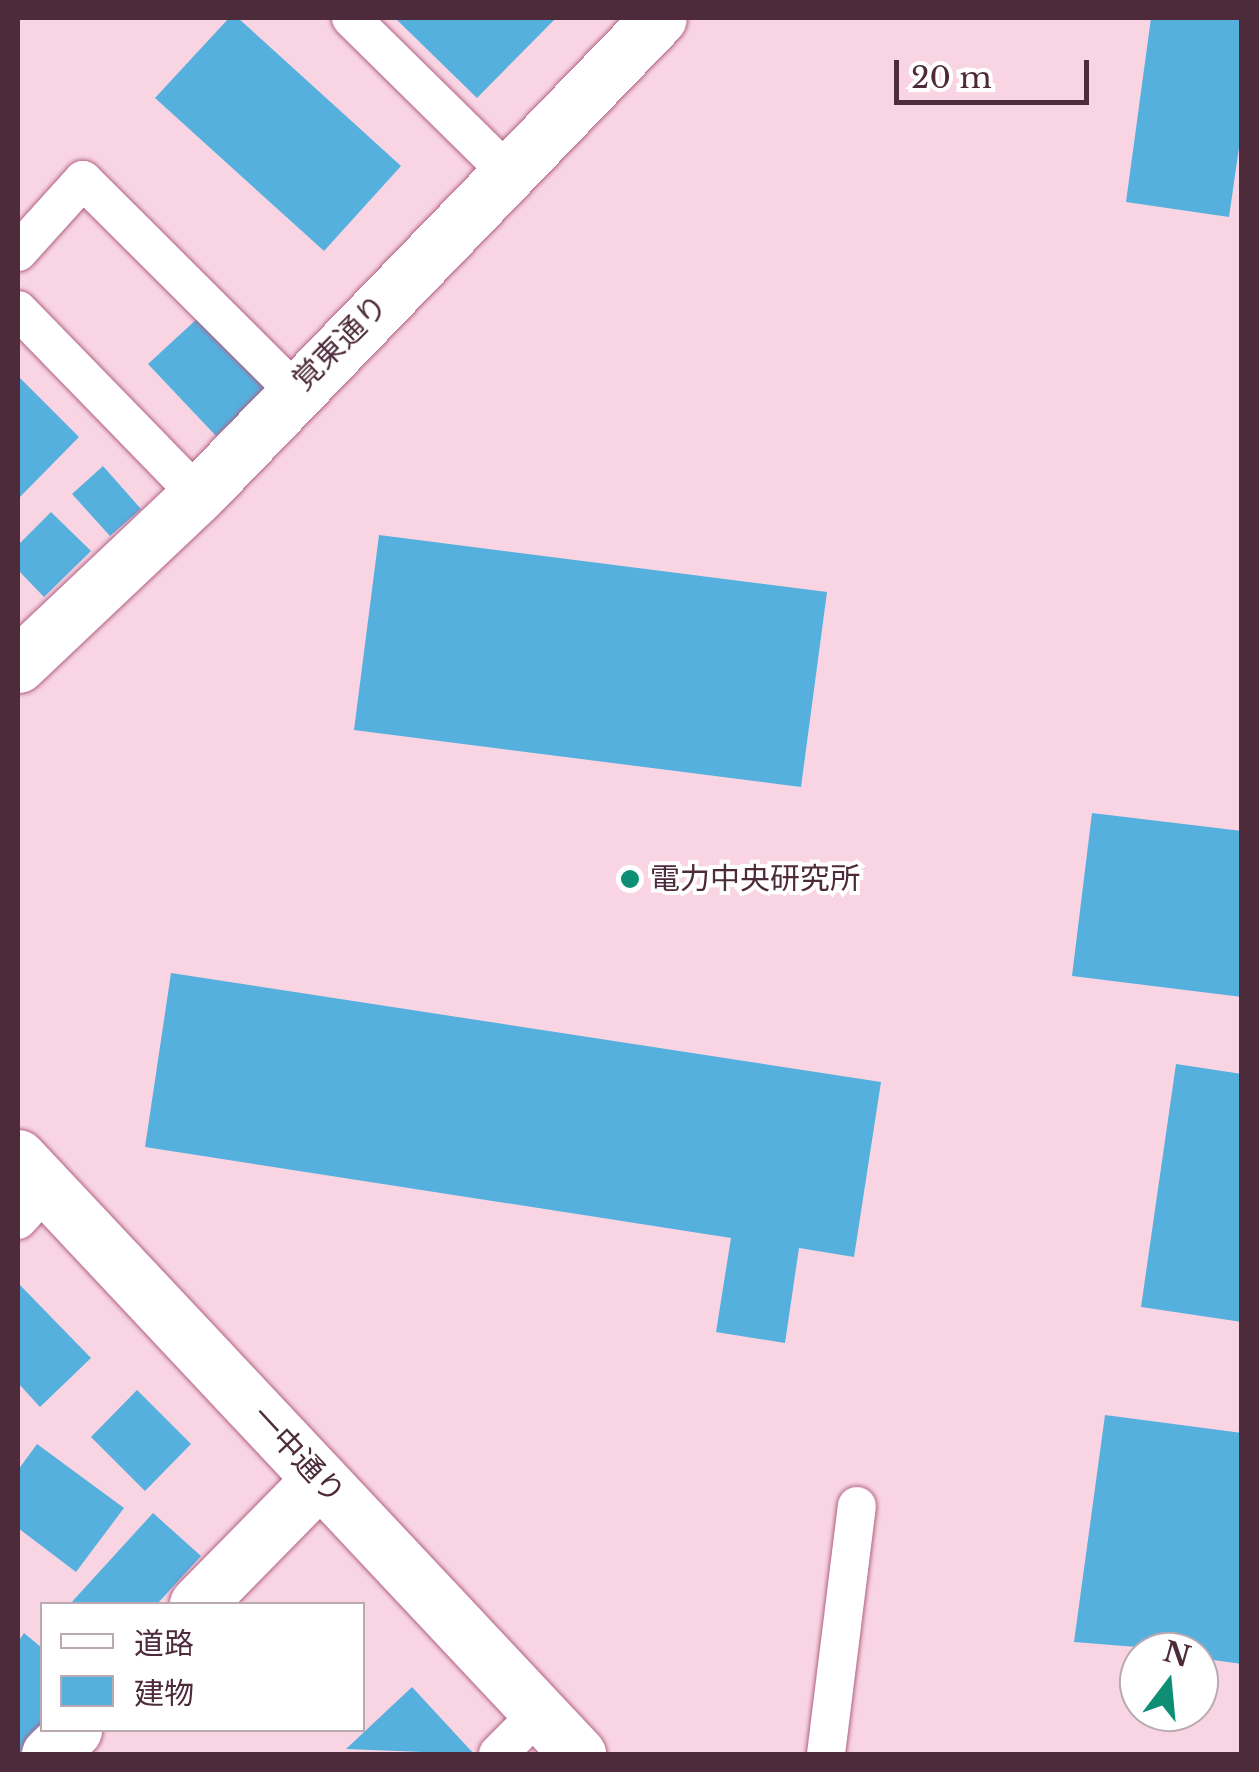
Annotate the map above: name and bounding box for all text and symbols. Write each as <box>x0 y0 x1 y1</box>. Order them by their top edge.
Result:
scale bar <box>899 40 1094 102</box>
text: 20 m <box>911 59 992 96</box>
street label: 覚東通り <box>285 288 395 398</box>
place label: 電力中央研究所 <box>650 861 860 897</box>
marker: 電力中央研究所 <box>619 868 641 890</box>
street label: 一中通り <box>244 1399 352 1511</box>
legend <box>40 1602 365 1732</box>
text: 道路 <box>134 1625 194 1662</box>
north arrow <box>1119 1632 1219 1732</box>
text: N <box>1159 1634 1194 1675</box>
text: 建物 <box>134 1675 194 1712</box>

